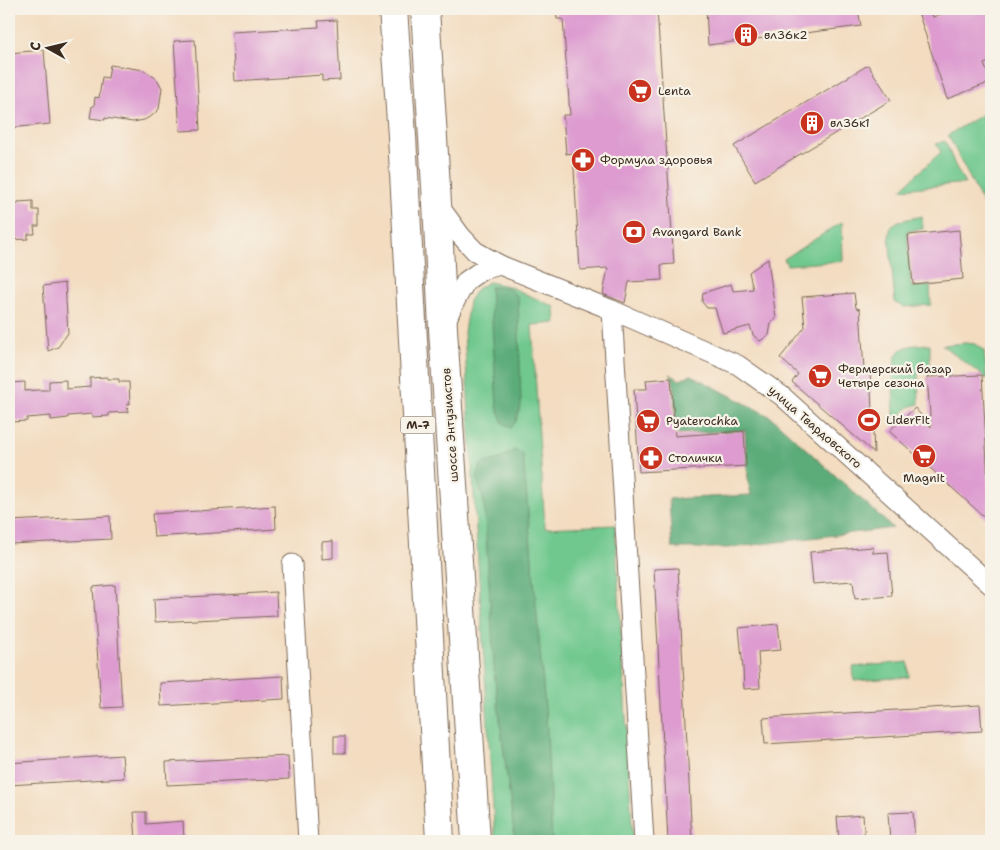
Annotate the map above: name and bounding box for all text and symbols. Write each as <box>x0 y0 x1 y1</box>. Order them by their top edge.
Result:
north arrow <box>22 22 72 72</box>
building icon: вл36к2 <box>733 22 759 48</box>
place label: вл36к2 <box>764 27 808 43</box>
text: С <box>26 41 45 52</box>
supermarket icon: Lenta <box>627 78 653 104</box>
place label: Lenta <box>658 83 691 99</box>
building icon: вл36к1 <box>799 110 825 136</box>
place label: вл36к1 <box>830 115 870 131</box>
pharmacy icon: Формула здоровья <box>570 147 596 173</box>
place label: Формула здоровья <box>600 152 713 168</box>
bank icon: Avangard Bank <box>621 219 647 245</box>
place label: Avangard Bank <box>652 224 742 240</box>
place label: Фермерский базар Четыре сезона <box>838 361 952 391</box>
supermarket icon: Фермерский базар Четыре сезона <box>807 363 833 389</box>
street label: шоссе Энтузиастов <box>438 367 462 483</box>
street label: улица Твардовского <box>765 382 865 472</box>
sports icon: LiderFit <box>856 407 882 433</box>
supermarket icon: Pyaterochka <box>635 408 661 434</box>
place label: LiderFit <box>886 412 930 428</box>
place label: Pyaterochka <box>666 413 738 429</box>
road number: М-7 <box>400 416 436 434</box>
supermarket icon: Magnit <box>911 443 937 469</box>
pharmacy icon: Столички <box>638 445 664 471</box>
place label: Столички <box>668 450 723 466</box>
place label: Magnit <box>903 470 945 486</box>

